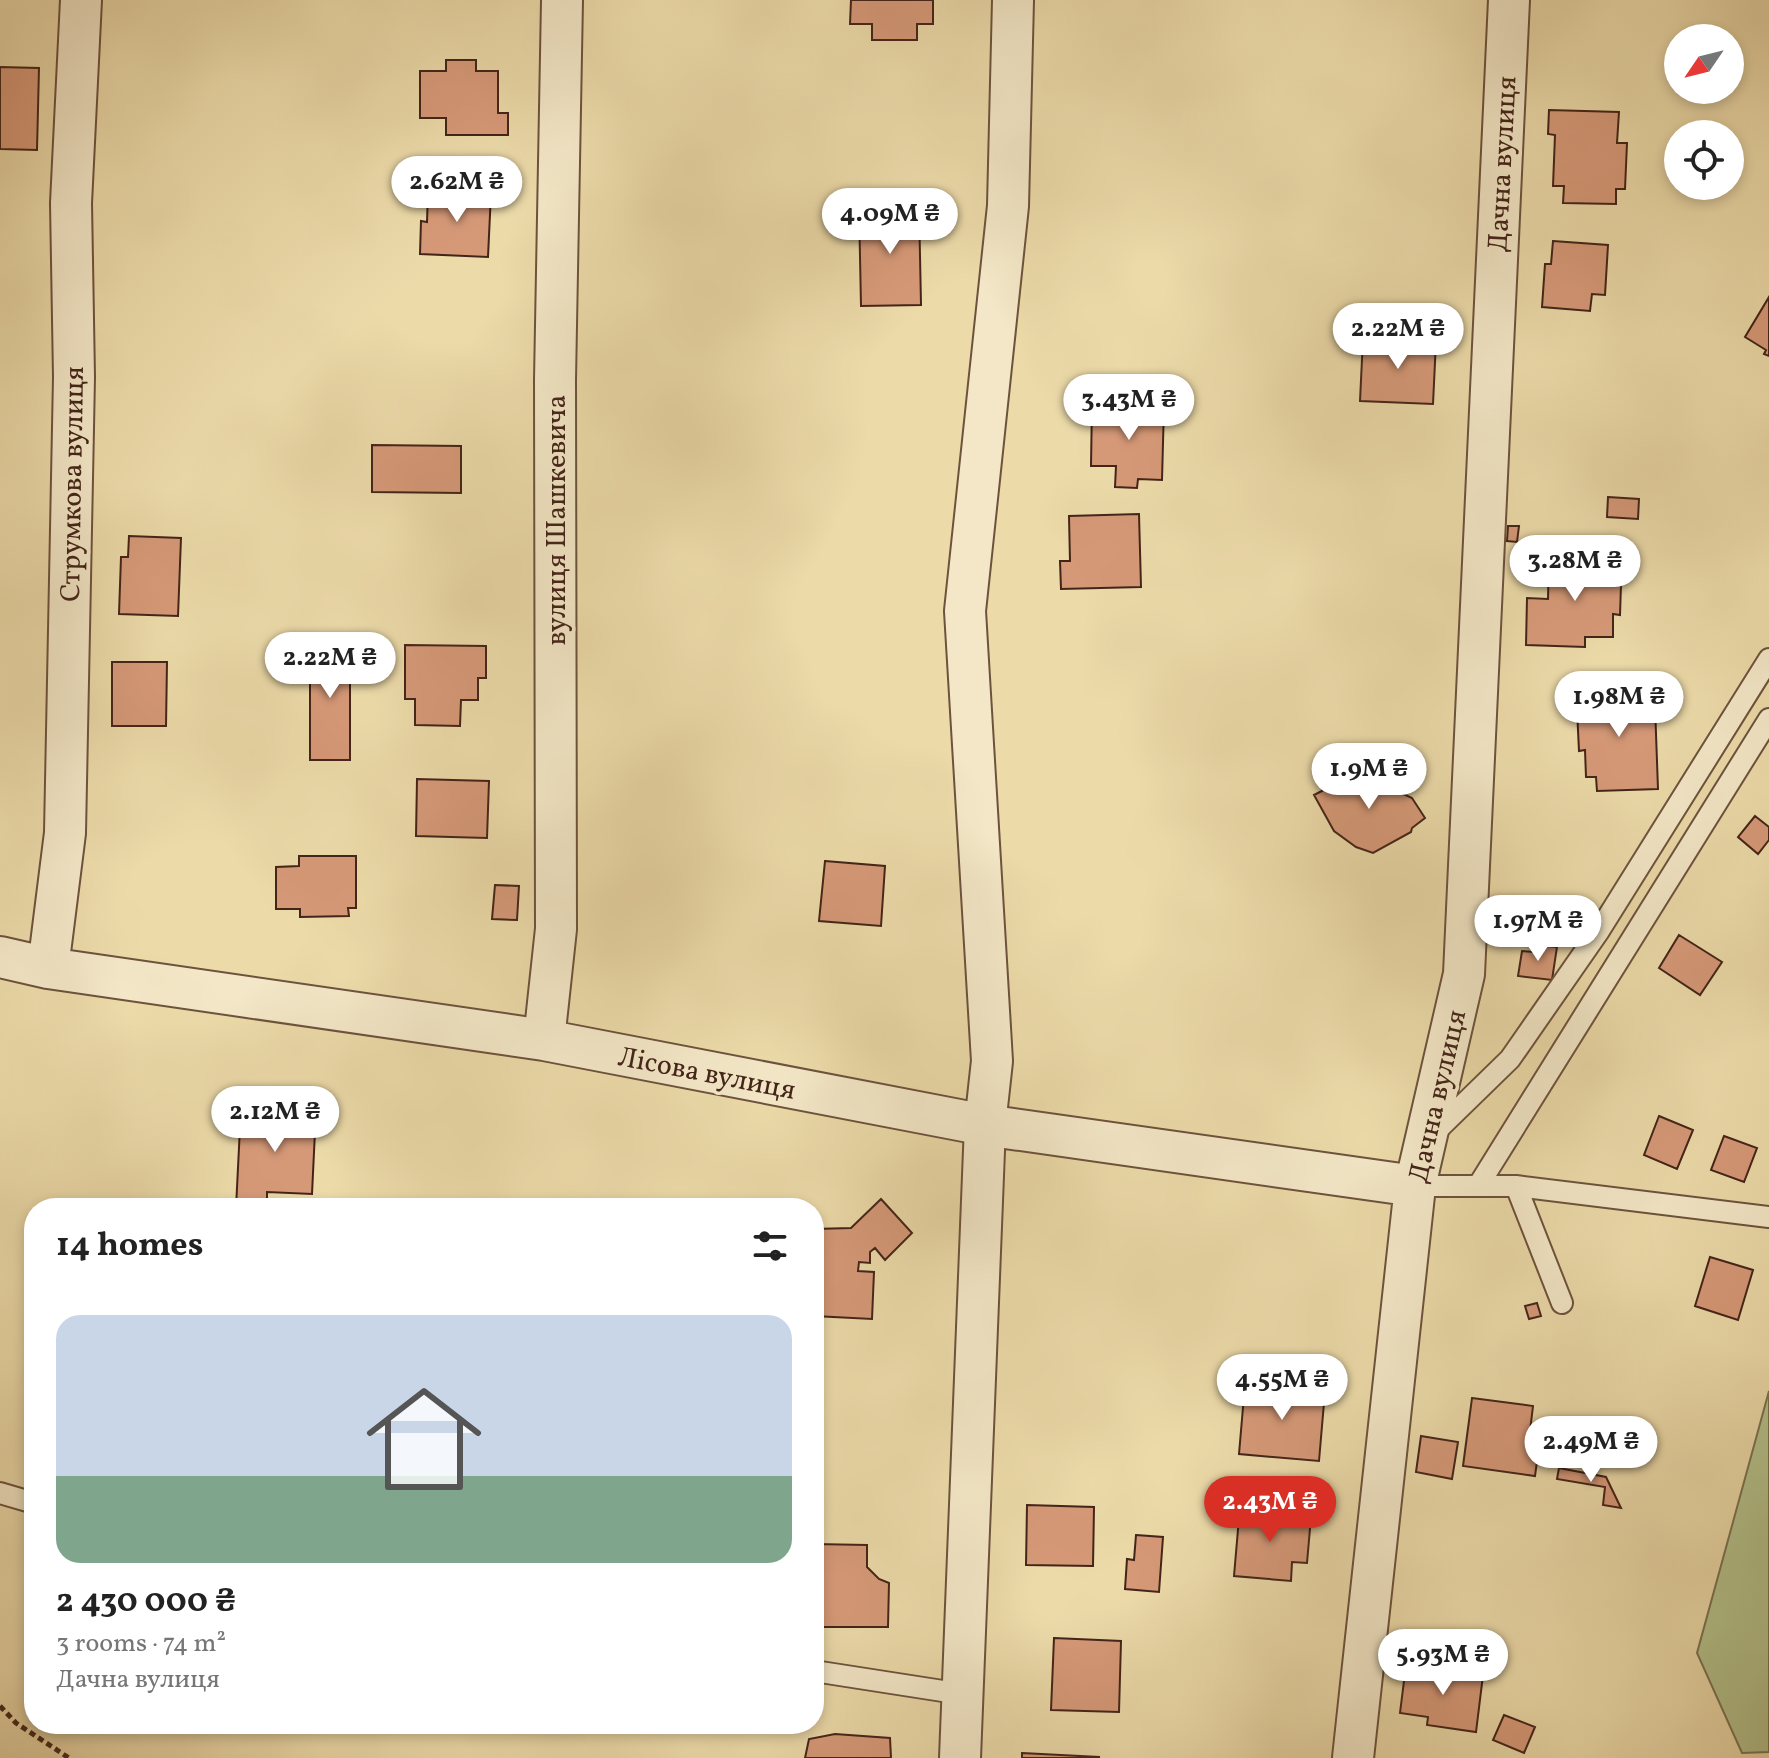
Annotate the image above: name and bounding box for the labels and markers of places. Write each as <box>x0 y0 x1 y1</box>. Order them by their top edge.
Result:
pin: 2.62M ₴ <box>383 156 531 224</box>
pin: 4.09M ₴ <box>816 188 964 256</box>
pin: 2.22M ₴ <box>1324 303 1472 371</box>
pin: 3.43M ₴ <box>1055 374 1203 442</box>
pin: 3.28M ₴ <box>1501 535 1649 603</box>
pin: 2.22M ₴ <box>256 632 404 700</box>
pin: 1.98M ₴ <box>1545 671 1693 739</box>
pin: 1.9M ₴ <box>1304 743 1434 811</box>
pin: 1.97M ₴ <box>1464 895 1612 963</box>
pin: 2.12M ₴ <box>201 1086 349 1154</box>
pin: 4.55M ₴ <box>1208 1354 1356 1422</box>
pin: 2.49M ₴ <box>1517 1416 1665 1484</box>
pin: 2.43M ₴ <box>1196 1476 1344 1544</box>
pin: 5.93M ₴ <box>1369 1629 1517 1697</box>

